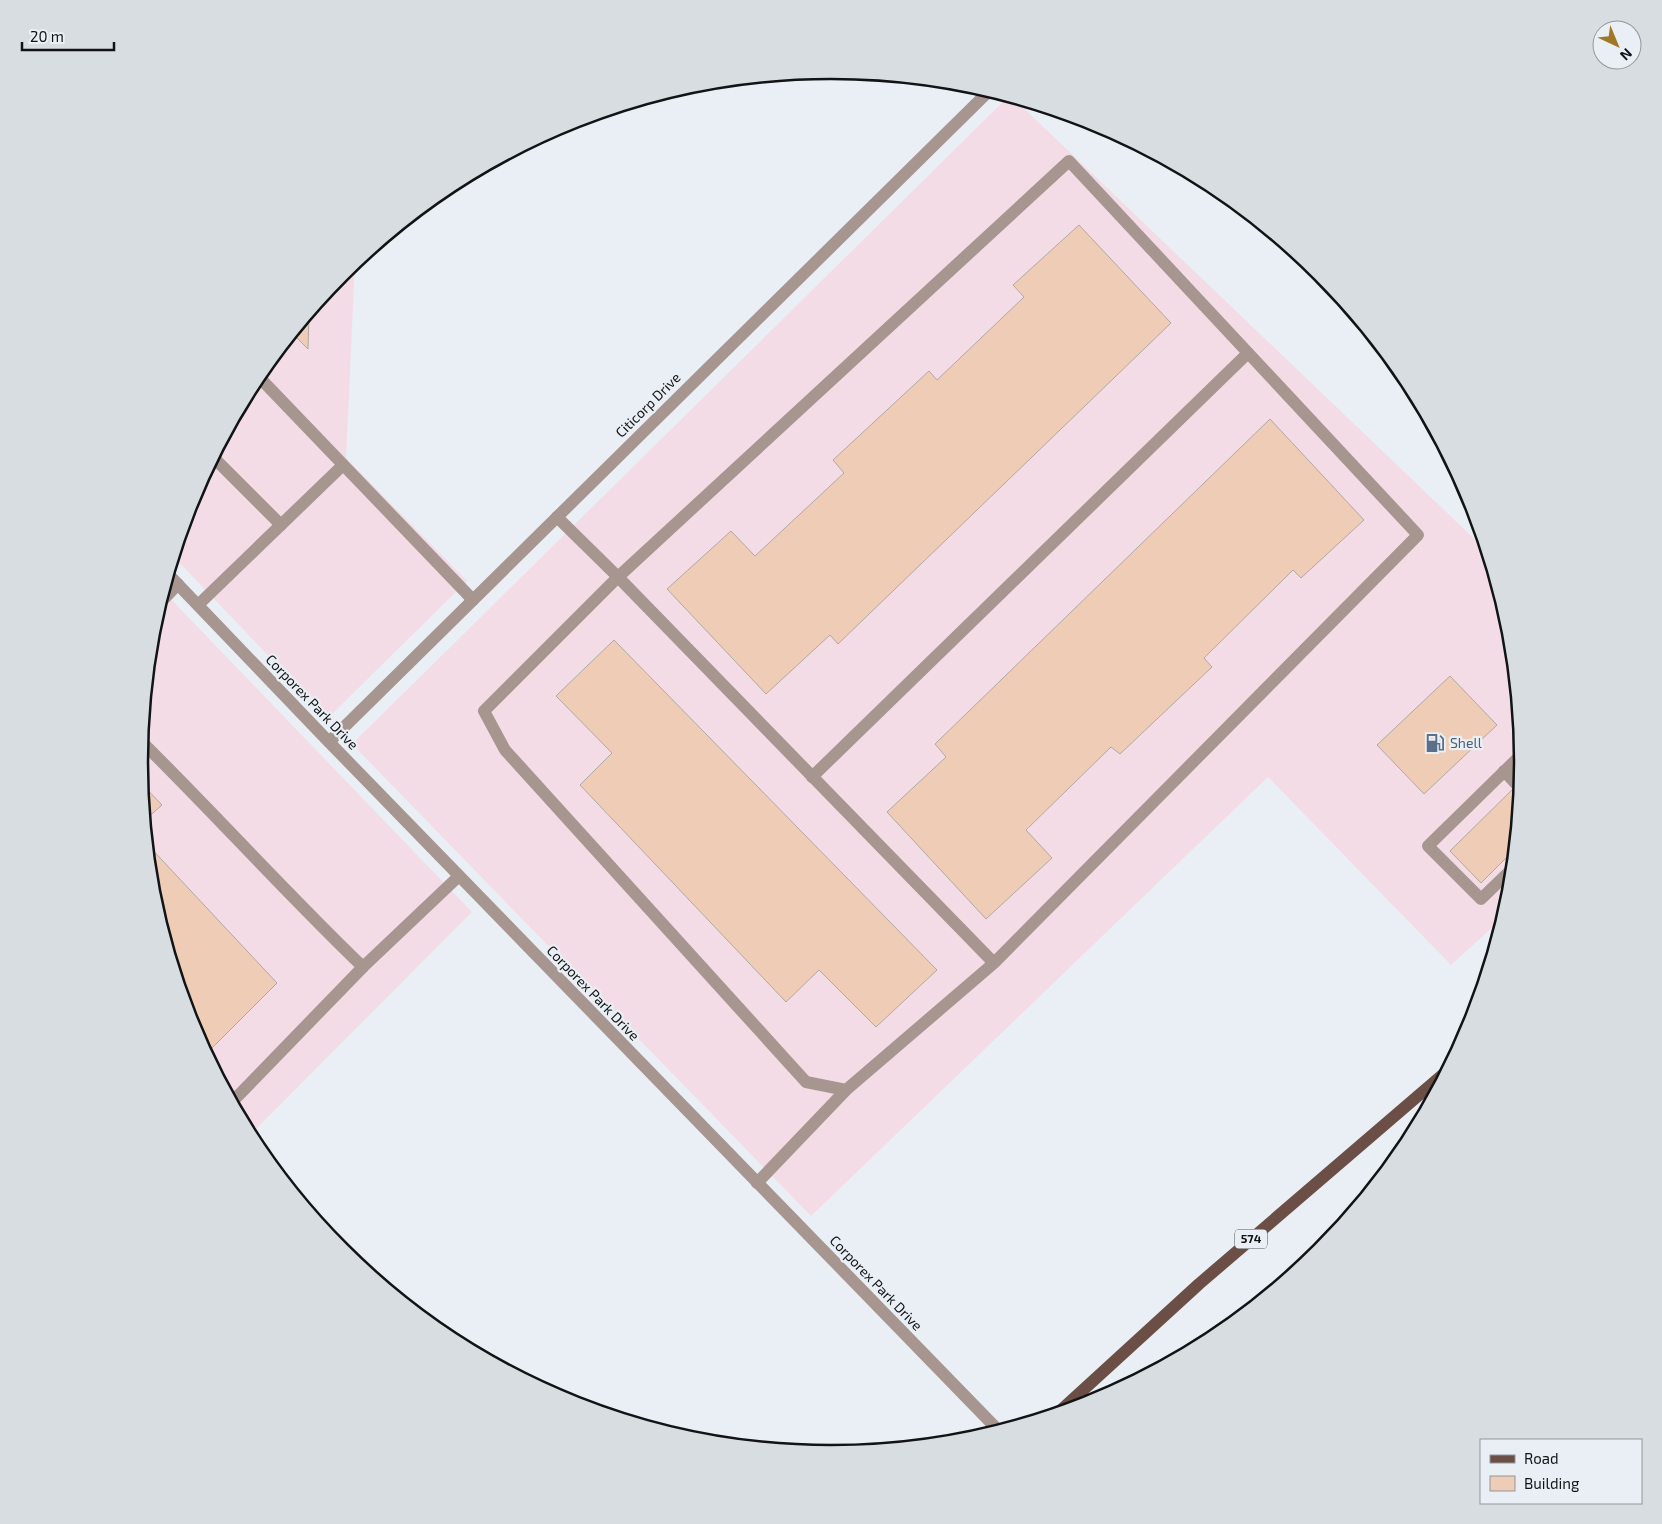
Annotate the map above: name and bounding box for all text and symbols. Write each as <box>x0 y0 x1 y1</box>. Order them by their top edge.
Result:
scale bar <box>22 20 115 52</box>
north arrow <box>1592 20 1642 70</box>
text: 20 m <box>30 27 64 45</box>
text: N <box>1617 45 1636 64</box>
street label: Citicorp Drive <box>612 369 684 441</box>
street label: Corporex Park Drive <box>263 650 362 753</box>
fuel station icon: Shell <box>1424 732 1446 754</box>
place label: Shell <box>1450 734 1483 751</box>
street label: Corporex Park Drive <box>544 941 643 1044</box>
road number: 574 <box>1235 1230 1267 1248</box>
street label: Corporex Park Drive <box>827 1231 926 1334</box>
legend <box>1480 1439 1642 1504</box>
text: Road <box>1524 1449 1559 1467</box>
text: Building <box>1524 1474 1580 1492</box>

